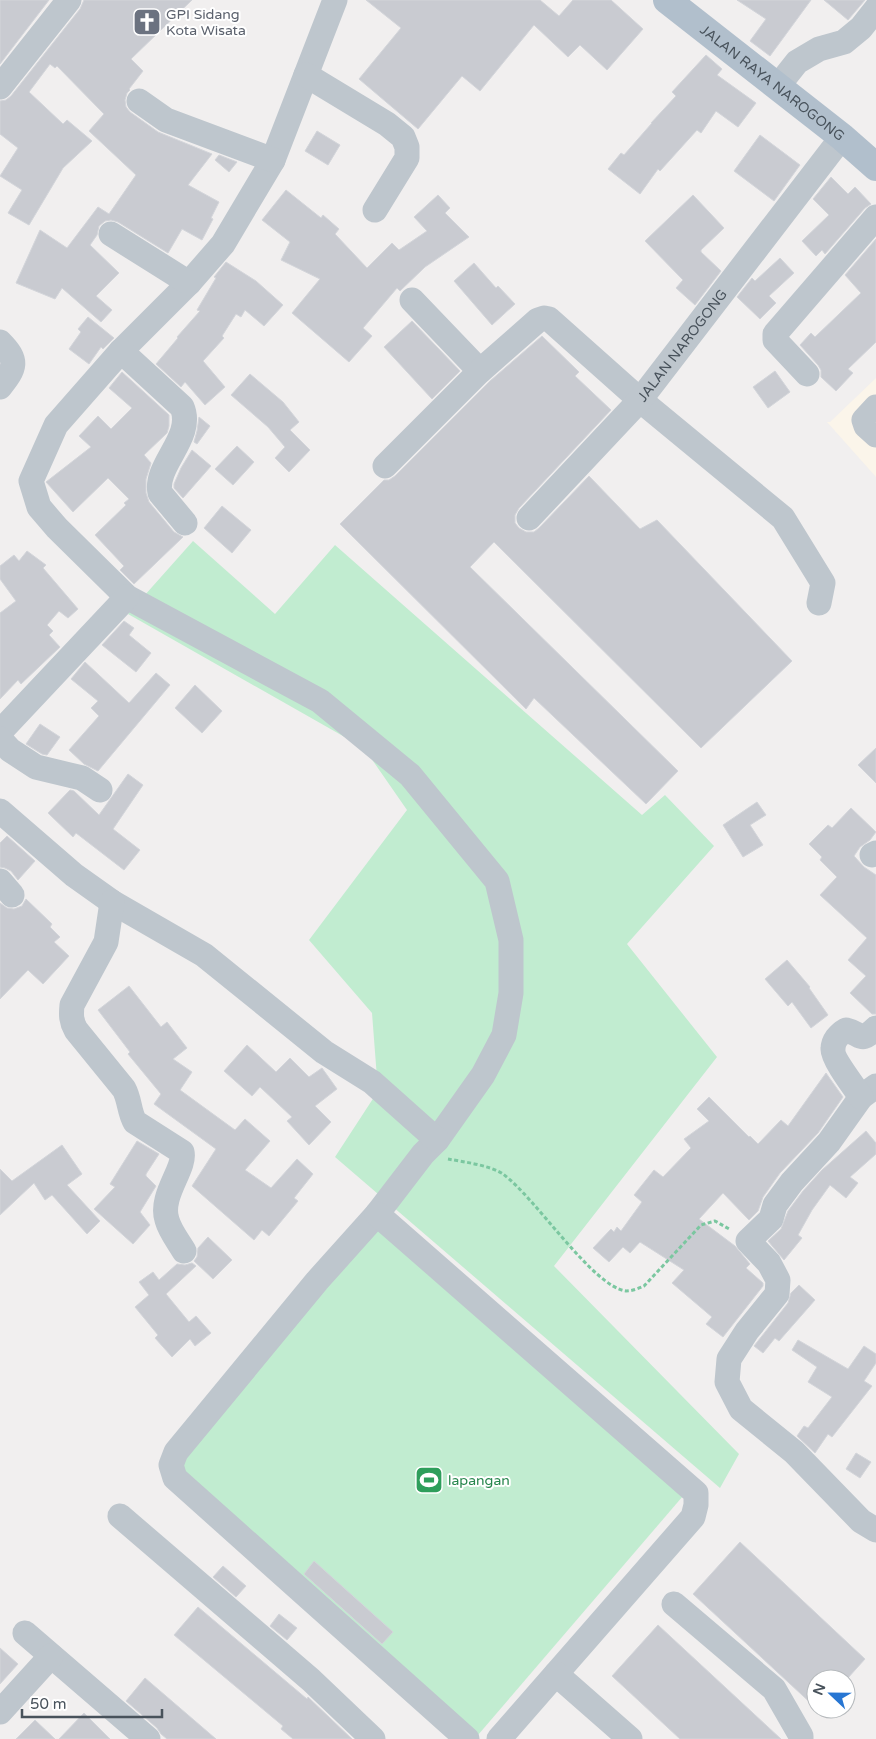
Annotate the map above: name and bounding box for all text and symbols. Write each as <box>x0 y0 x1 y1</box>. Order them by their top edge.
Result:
place label: GPI Sidang Kota Wisata <box>166 6 246 39</box>
church icon: GPI Sidang Kota Wisata <box>132 7 162 37</box>
street label: JALAN RAYA NAROGONG <box>697 21 848 145</box>
street label: JALAN NAROGONG <box>634 286 731 405</box>
sports icon: lapangan <box>414 1465 444 1495</box>
place label: lapangan <box>448 1472 510 1489</box>
north arrow <box>806 1669 856 1719</box>
text: N <box>809 1681 829 1698</box>
scale bar <box>22 1686 162 1718</box>
text: 50 m <box>30 1695 67 1713</box>

